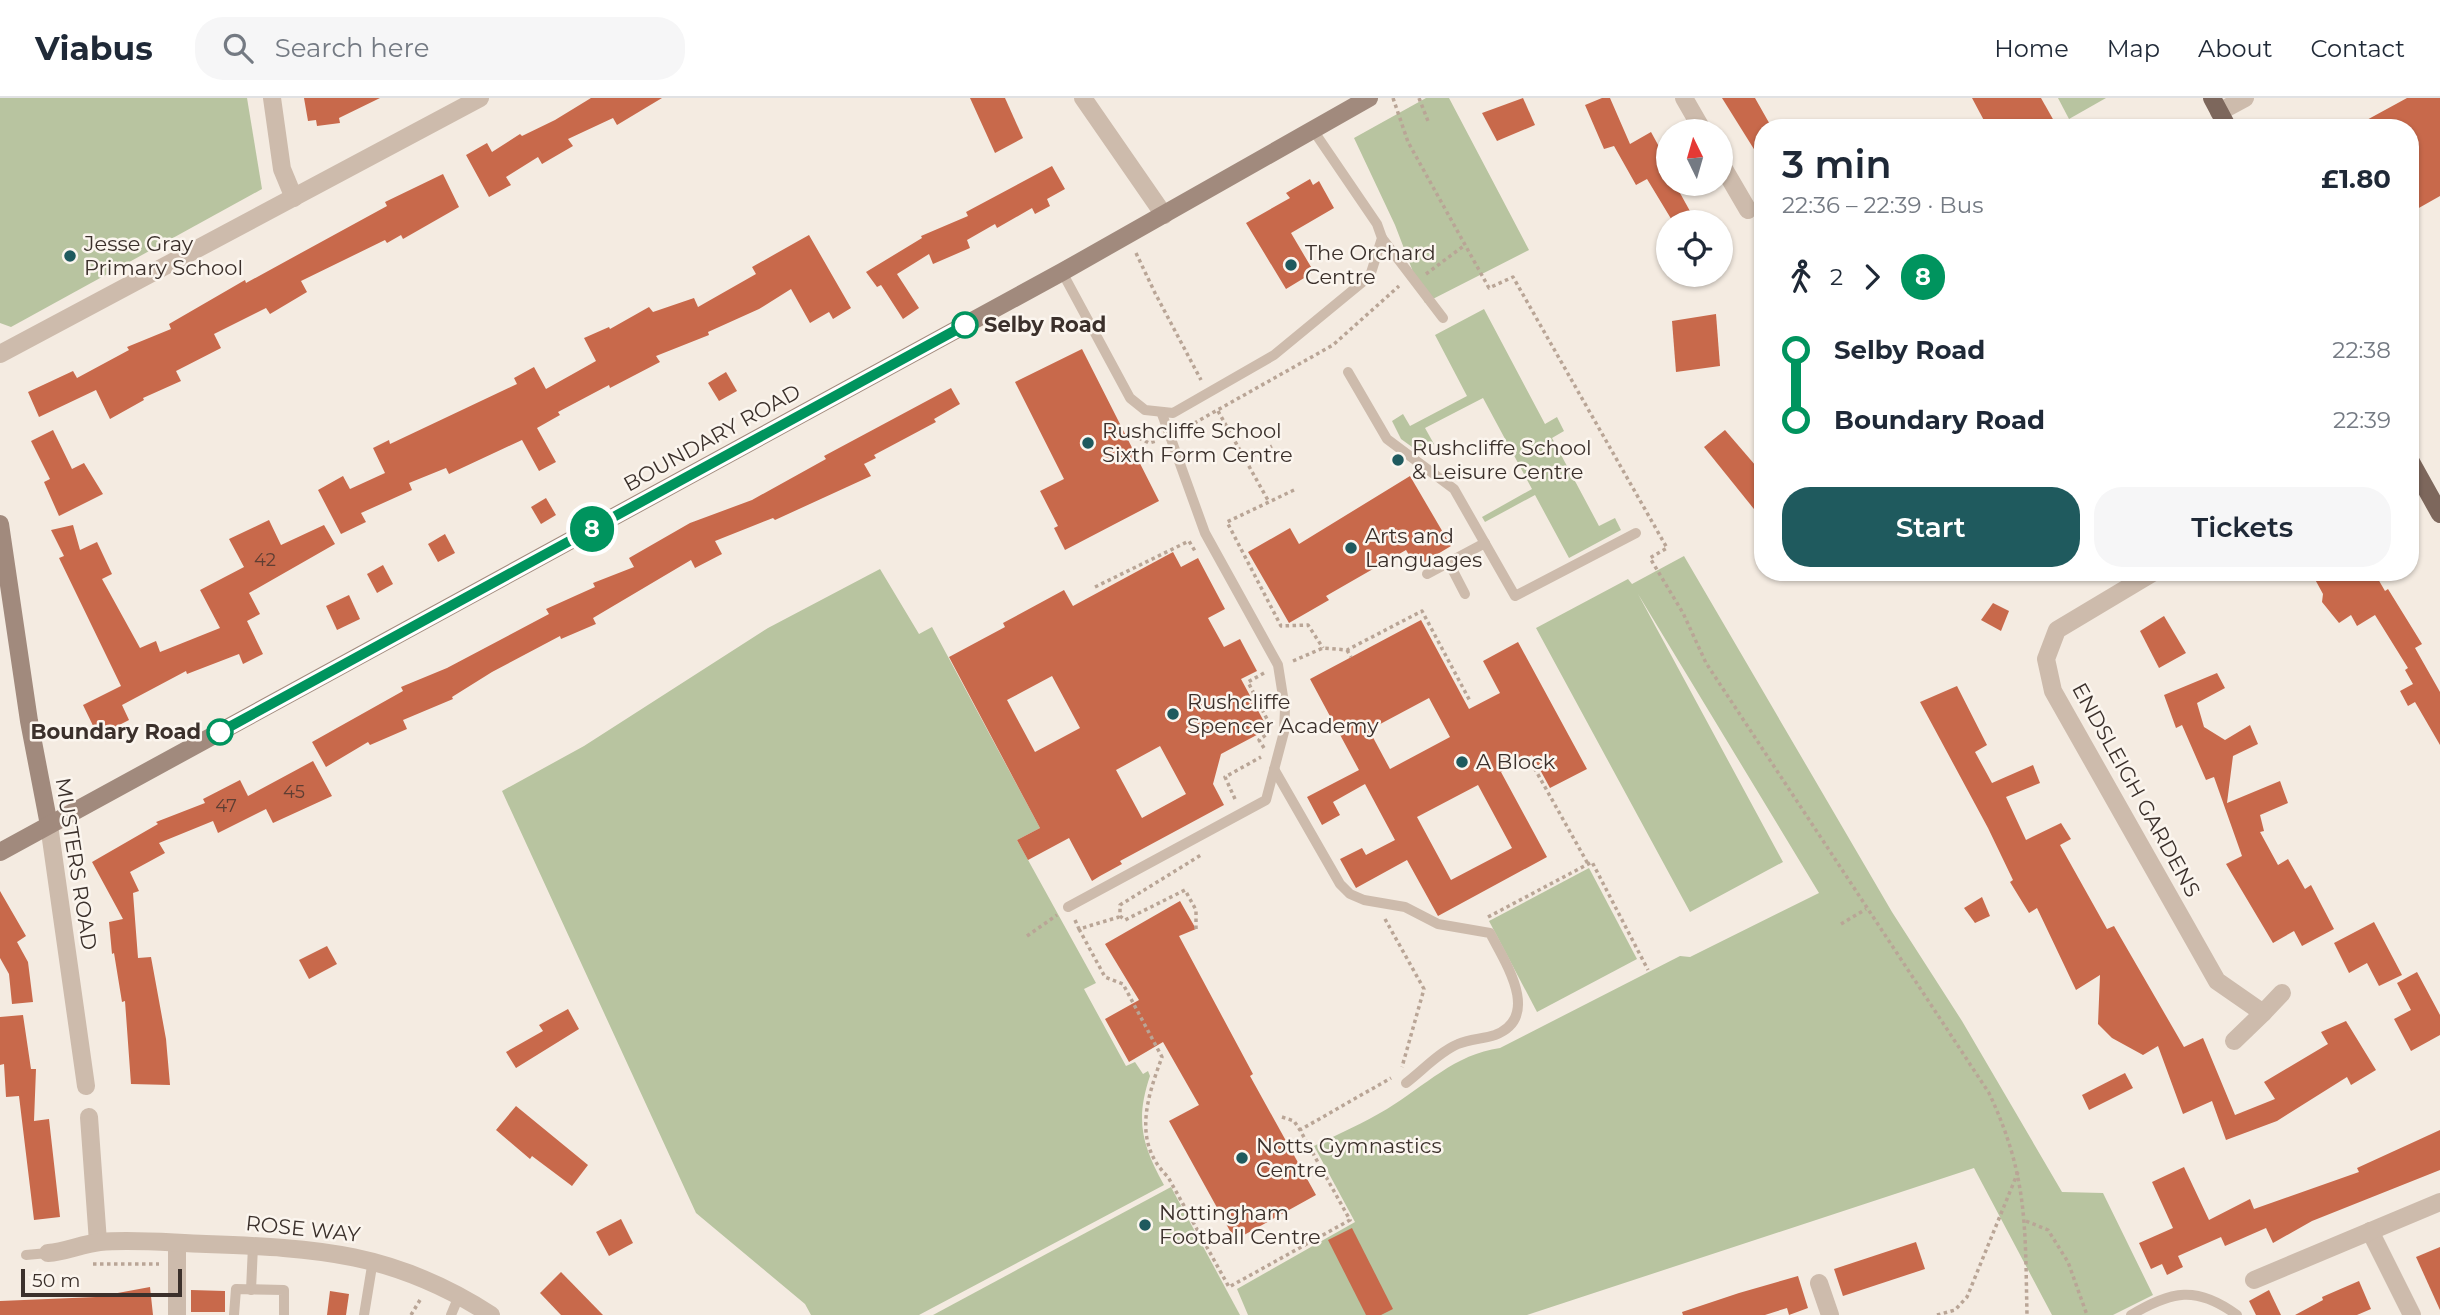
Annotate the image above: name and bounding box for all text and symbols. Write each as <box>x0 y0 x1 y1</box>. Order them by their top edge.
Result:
search box <box>195 17 685 80</box>
text: Viabus <box>35 28 153 68</box>
icon: search <box>219 29 257 67</box>
text: Search here <box>275 32 429 64</box>
text: Home <box>1994 34 2069 63</box>
text: Map <box>2107 34 2160 63</box>
text: About <box>2198 34 2272 63</box>
text: Contact <box>2310 34 2405 63</box>
north arrow <box>1656 119 1732 196</box>
map controls <box>1656 119 1733 287</box>
text: 3 min <box>1782 141 1892 188</box>
text: £1.80 <box>2321 163 2391 195</box>
text: 22:36 – 22:39 · Bus <box>1782 191 1983 219</box>
button: locate <box>1656 210 1733 287</box>
place label: Jesse Gray Primary School <box>83 231 243 280</box>
place label: The Orchard Centre <box>1305 240 1436 289</box>
marker: Jesse Gray Primary School <box>62 248 78 264</box>
marker: The Orchard Centre <box>1283 257 1299 273</box>
icon: walk <box>1782 258 1820 296</box>
icon: forward <box>1853 258 1891 296</box>
text: 8 <box>1915 262 1931 291</box>
text: 2 <box>1830 263 1843 291</box>
marker: Selby Road <box>952 312 978 338</box>
place label: Selby Road <box>984 312 1106 337</box>
text: Selby Road <box>1834 334 1985 366</box>
text: 22:38 <box>2332 336 2391 364</box>
street label: BOUNDARY ROAD <box>619 379 804 497</box>
text: Boundary Road <box>1834 404 2045 436</box>
text: 22:39 <box>2333 406 2391 434</box>
place label: Rushcliffe School Sixth Form Centre <box>1102 418 1293 467</box>
marker: Rushcliffe School Sixth Form Centre <box>1080 435 1096 451</box>
place label: Rushcliffe School & Leisure Centre <box>1412 435 1592 484</box>
marker: Rushcliffe School & Leisure Centre <box>1390 452 1406 468</box>
button: Start <box>1782 487 2080 567</box>
button: Tickets <box>2094 487 2391 567</box>
line badge: 8 <box>569 506 615 552</box>
text: 8 <box>584 514 600 543</box>
place label: Arts and Languages <box>1365 523 1482 572</box>
marker: Arts and Languages <box>1343 540 1359 556</box>
house number: 42 <box>254 549 276 571</box>
street label: ENDSLEIGH GARDENS <box>2067 678 2206 901</box>
place label: Rushcliffe Spencer Academy <box>1187 689 1379 738</box>
marker: Rushcliffe Spencer Academy <box>1165 706 1181 722</box>
place label: Boundary Road <box>31 719 201 744</box>
marker: Boundary Road <box>207 719 233 745</box>
place label: A Block <box>1476 749 1556 774</box>
marker: A Block <box>1454 754 1470 770</box>
street label: MUSTERS ROAD <box>51 776 102 952</box>
house number: 45 <box>283 781 305 803</box>
house number: 47 <box>215 795 237 817</box>
place label: Notts Gymnastics Centre <box>1256 1133 1442 1182</box>
marker: Notts Gymnastics Centre <box>1234 1150 1250 1166</box>
place label: Nottingham Football Centre <box>1159 1200 1321 1249</box>
street label: ROSE WAY <box>244 1210 362 1247</box>
marker: Nottingham Football Centre <box>1137 1217 1153 1233</box>
scale bar <box>21 1266 182 1298</box>
text: 50 m <box>32 1269 80 1292</box>

